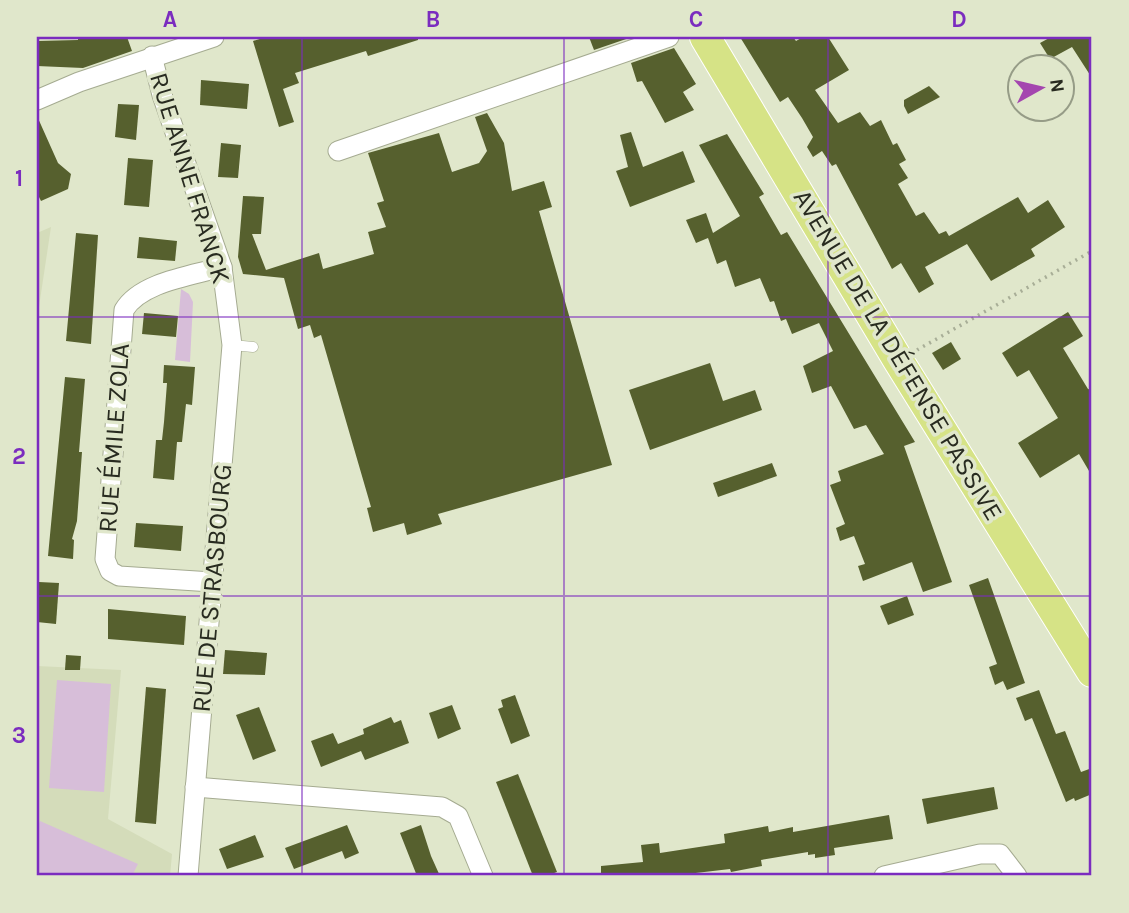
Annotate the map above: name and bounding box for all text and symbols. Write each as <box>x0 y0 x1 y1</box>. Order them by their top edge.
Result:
text: A <box>163 6 177 33</box>
text: B <box>426 6 440 33</box>
text: C <box>689 6 703 33</box>
text: D <box>951 6 967 33</box>
north arrow <box>1006 52 1076 122</box>
street label: RUE ANNE FRANCK <box>143 69 237 287</box>
text: N <box>1045 77 1069 94</box>
text: 1 <box>15 165 23 192</box>
street label: AVENUE DE LA DÉFENSE PASSIVE <box>787 183 1010 526</box>
street label: RUE ÉMILE ZOLA <box>91 342 136 534</box>
text: 2 <box>12 443 26 470</box>
street label: RUE DE STRASBOURG <box>186 462 238 714</box>
text: 3 <box>12 722 26 749</box>

